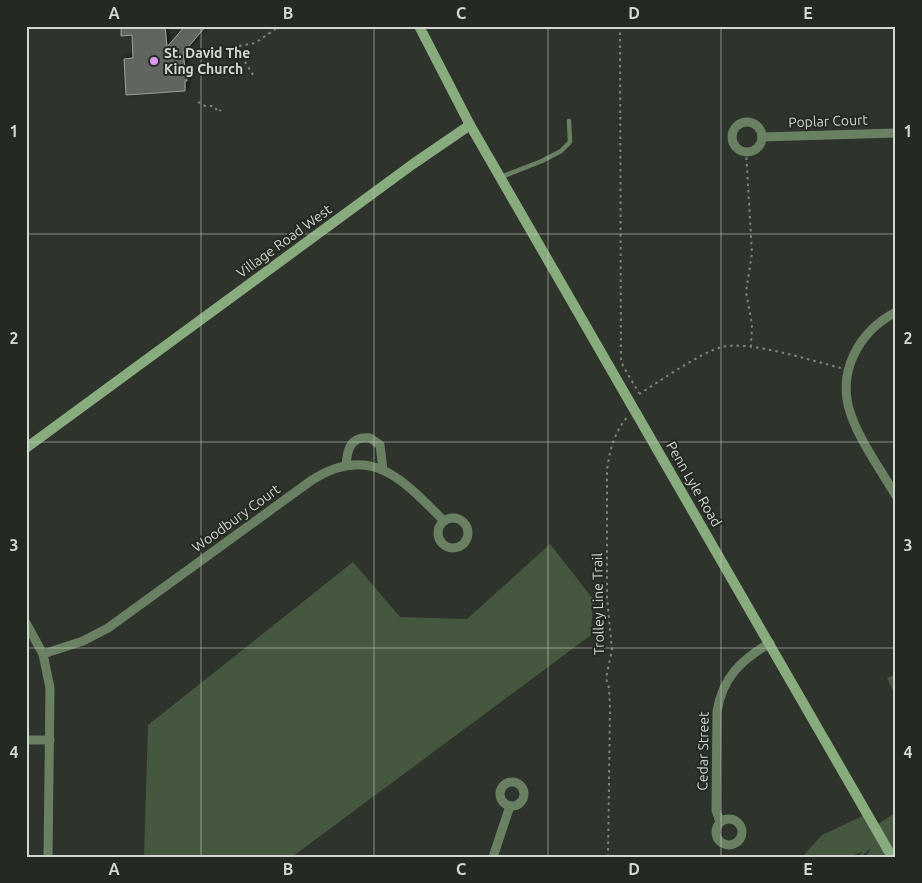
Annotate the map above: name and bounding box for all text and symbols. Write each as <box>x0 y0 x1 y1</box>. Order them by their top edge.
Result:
text: A <box>108 4 120 22</box>
text: B <box>283 4 293 22</box>
text: C <box>456 4 466 22</box>
text: D <box>628 4 640 22</box>
text: E <box>803 4 813 22</box>
place label: St. David The King Church <box>164 45 250 77</box>
marker: St. David The King Church <box>148 55 160 67</box>
street label: Poplar Court <box>788 112 869 130</box>
text: 1 <box>9 122 19 140</box>
text: 1 <box>903 122 913 140</box>
street label: Village Road West <box>233 201 335 281</box>
text: 2 <box>9 329 19 347</box>
text: 2 <box>903 329 913 347</box>
street label: Penn Lyle Road <box>663 439 725 529</box>
street label: Woodbury Court <box>189 480 283 555</box>
text: 3 <box>9 536 19 554</box>
text: 3 <box>903 536 913 554</box>
street label: Trolley Line Trail <box>589 552 607 655</box>
street label: Cedar Street <box>694 711 712 791</box>
text: 4 <box>9 743 19 761</box>
text: 4 <box>903 743 913 761</box>
text: A <box>108 860 120 878</box>
text: B <box>283 860 293 878</box>
text: C <box>456 860 466 878</box>
text: D <box>628 860 640 878</box>
text: E <box>803 860 813 878</box>

